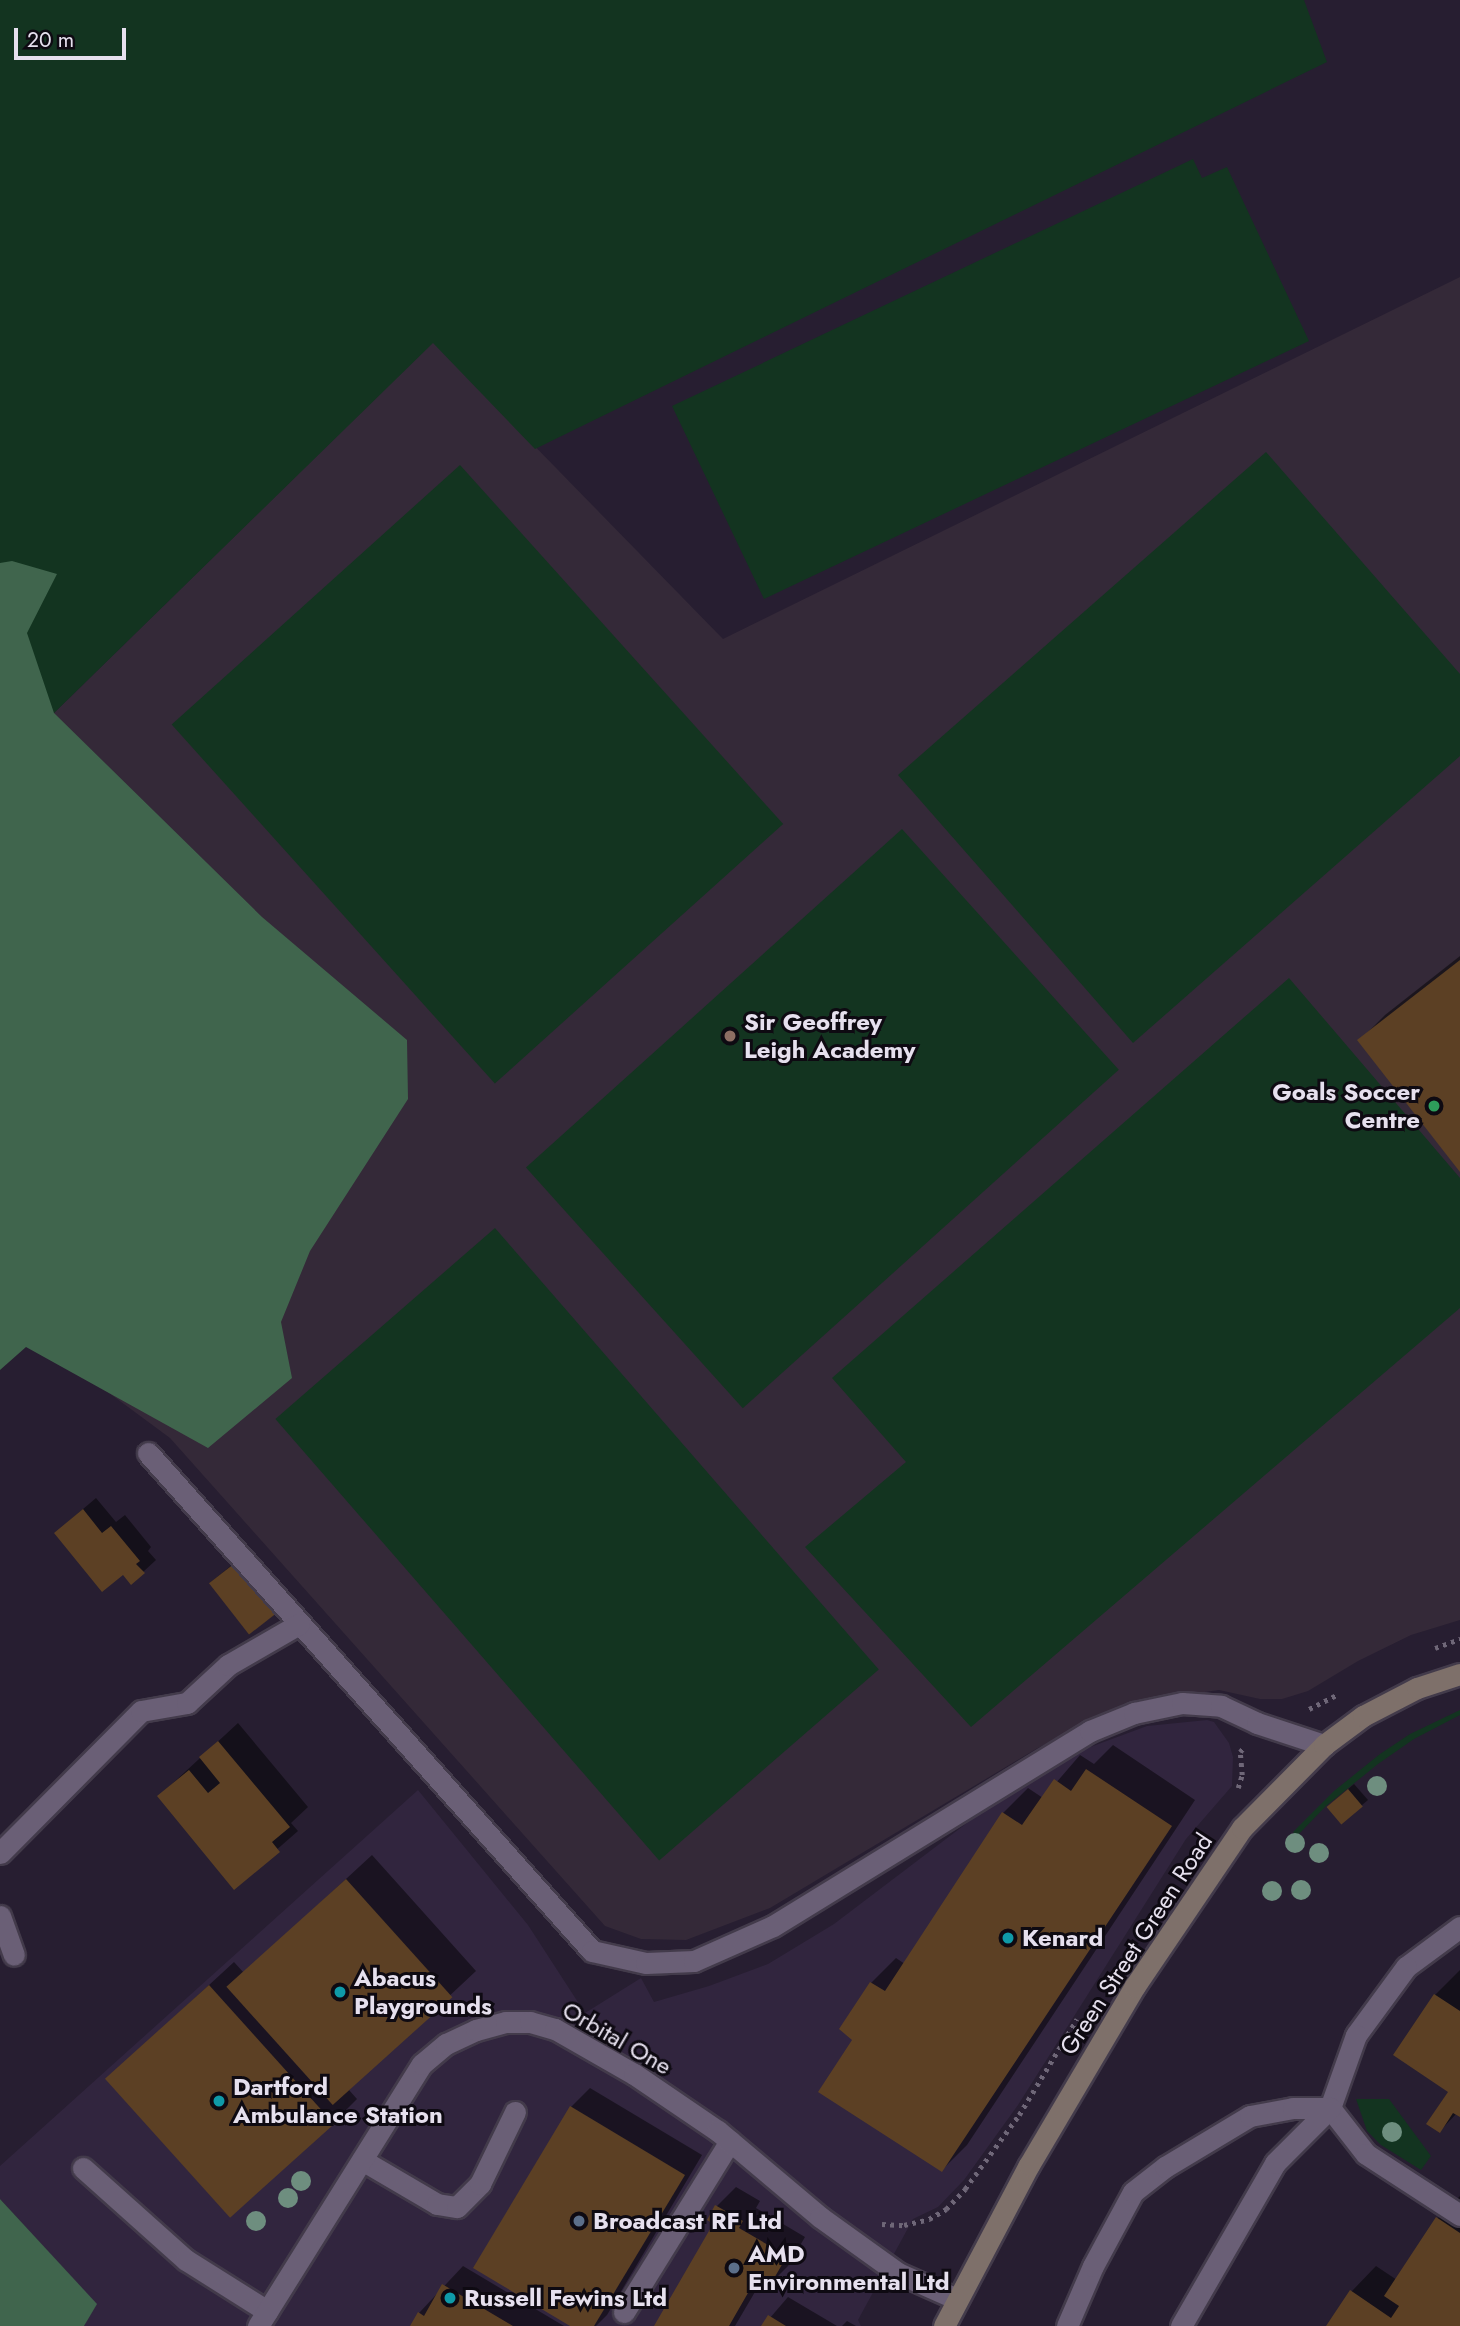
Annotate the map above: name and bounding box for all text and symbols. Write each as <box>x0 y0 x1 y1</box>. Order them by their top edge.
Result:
scale bar <box>18 14 130 58</box>
text: 20 m <box>27 25 74 55</box>
place label: Sir Geoffrey Leigh Academy <box>744 1008 916 1064</box>
marker: Sir Geoffrey Leigh Academy <box>722 1028 738 1044</box>
place label: Goals Soccer Centre <box>1272 1078 1420 1134</box>
marker: Goals Soccer Centre <box>1426 1098 1442 1114</box>
street label: Green Street Green Road <box>1054 1828 1218 2060</box>
place label: Kenard <box>1022 1924 1103 1952</box>
marker: Kenard <box>1000 1930 1016 1946</box>
place label: Abacus Playgrounds <box>354 1964 492 2020</box>
marker: Abacus Playgrounds <box>332 1984 348 2000</box>
street label: Orbital One <box>557 1995 677 2081</box>
place label: Dartford Ambulance Station <box>233 2073 443 2129</box>
marker: Dartford Ambulance Station <box>211 2093 227 2109</box>
place label: Broadcast RF Ltd <box>593 2207 782 2235</box>
marker: Broadcast RF Ltd <box>571 2213 587 2229</box>
place label: AMD Environmental Ltd <box>748 2240 949 2296</box>
marker: AMD Environmental Ltd <box>726 2260 742 2276</box>
place label: Russell Fewins Ltd <box>464 2284 667 2312</box>
marker: Russell Fewins Ltd <box>442 2290 458 2306</box>

